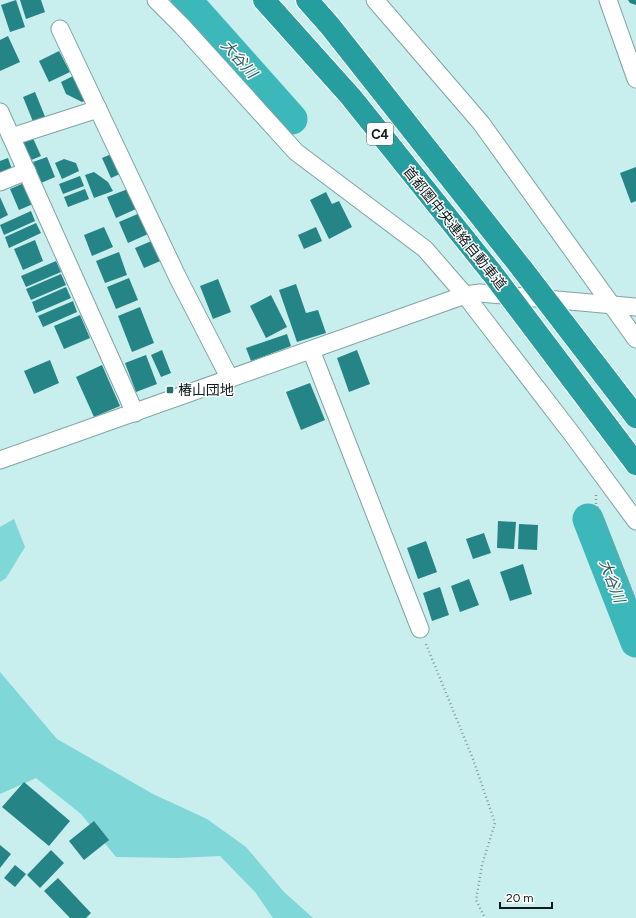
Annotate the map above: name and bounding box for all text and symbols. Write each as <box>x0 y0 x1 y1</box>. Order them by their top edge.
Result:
water label: 大谷川 <box>217 36 262 83</box>
road number: C4 <box>367 123 393 145</box>
street label: 首都圏中央連絡自動車道 <box>400 163 510 294</box>
place label: 椿山団地 <box>178 382 234 399</box>
marker: 椿山団地 <box>165 385 175 395</box>
water label: 大谷川 <box>596 557 629 607</box>
scale bar <box>500 884 552 910</box>
text: 20 m <box>506 891 534 905</box>

